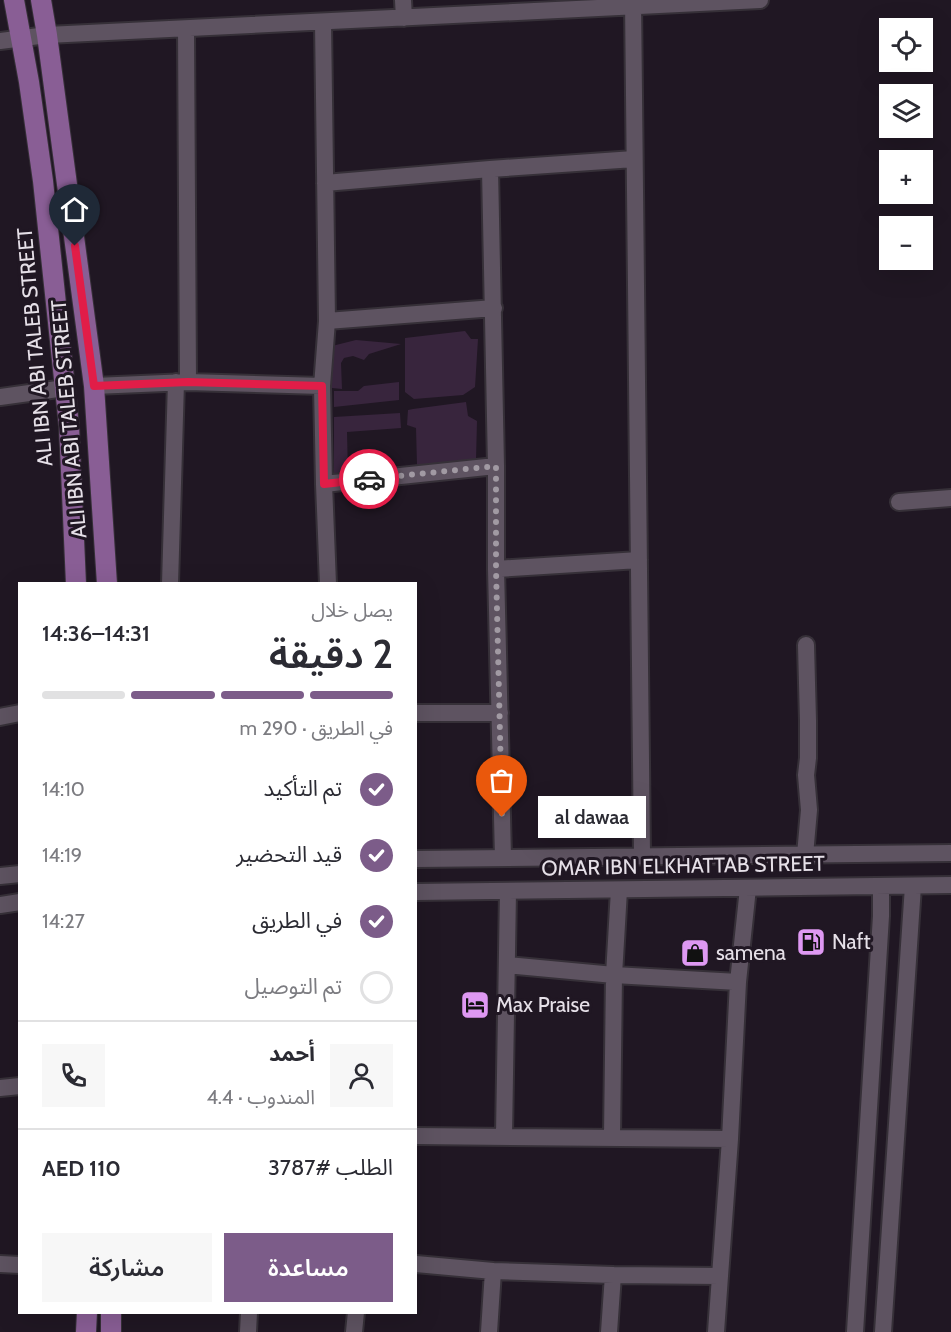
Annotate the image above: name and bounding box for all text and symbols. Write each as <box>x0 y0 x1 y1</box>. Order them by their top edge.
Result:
map controls <box>879 18 933 270</box>
button: locate <box>879 18 933 72</box>
button: layers <box>879 84 933 138</box>
button: + <box>879 150 933 204</box>
pin <box>49 184 100 246</box>
icon: home <box>58 193 91 226</box>
button: − <box>879 216 933 270</box>
street label: ALI IBN ABI TALEB STREET <box>12 227 57 467</box>
street label: ALI IBN ABI TALEB STREET <box>46 299 91 539</box>
courier <box>339 449 399 509</box>
icon: car <box>353 463 386 496</box>
text: يصل خلال <box>311 598 393 622</box>
text: 14:31–14:36 <box>42 620 150 647</box>
text: 2 دقيقة <box>269 630 393 678</box>
text: في الطريق · 290 m <box>240 716 393 740</box>
pin <box>476 755 527 817</box>
icon: bag <box>485 764 518 797</box>
icon: check <box>360 773 393 806</box>
text: تم التأكيد <box>264 775 342 802</box>
text: 14:10 <box>42 777 85 801</box>
callout: al dawaa <box>538 796 646 838</box>
text: al dawaa <box>555 805 629 829</box>
icon: check <box>360 839 393 872</box>
text: قيد التحضير <box>236 841 342 868</box>
text: 14:19 <box>42 843 82 867</box>
street label: OMAR IBN ELKHATTAB STREET <box>541 851 825 880</box>
icon: check <box>360 905 393 938</box>
text: في الطريق <box>252 907 342 934</box>
text: 14:27 <box>42 909 85 933</box>
fuel station icon: Naft <box>795 926 827 958</box>
place label: Naft <box>832 929 871 954</box>
shop icon: samena <box>679 937 711 969</box>
place label: samena <box>716 940 786 965</box>
text: تم التوصيل <box>244 973 342 1000</box>
hotel icon: Max Praise <box>459 989 491 1021</box>
place label: Max Praise <box>496 992 590 1017</box>
text: أحمد <box>269 1040 315 1067</box>
button: phone <box>42 1044 105 1107</box>
button: person <box>330 1044 393 1107</box>
text: المندوب · 4.4 <box>206 1085 315 1109</box>
text: الطلب #3787 <box>268 1154 393 1181</box>
text: AED 110 <box>42 1155 121 1182</box>
button: مشاركة <box>42 1233 212 1302</box>
button: مساعدة <box>224 1233 393 1302</box>

